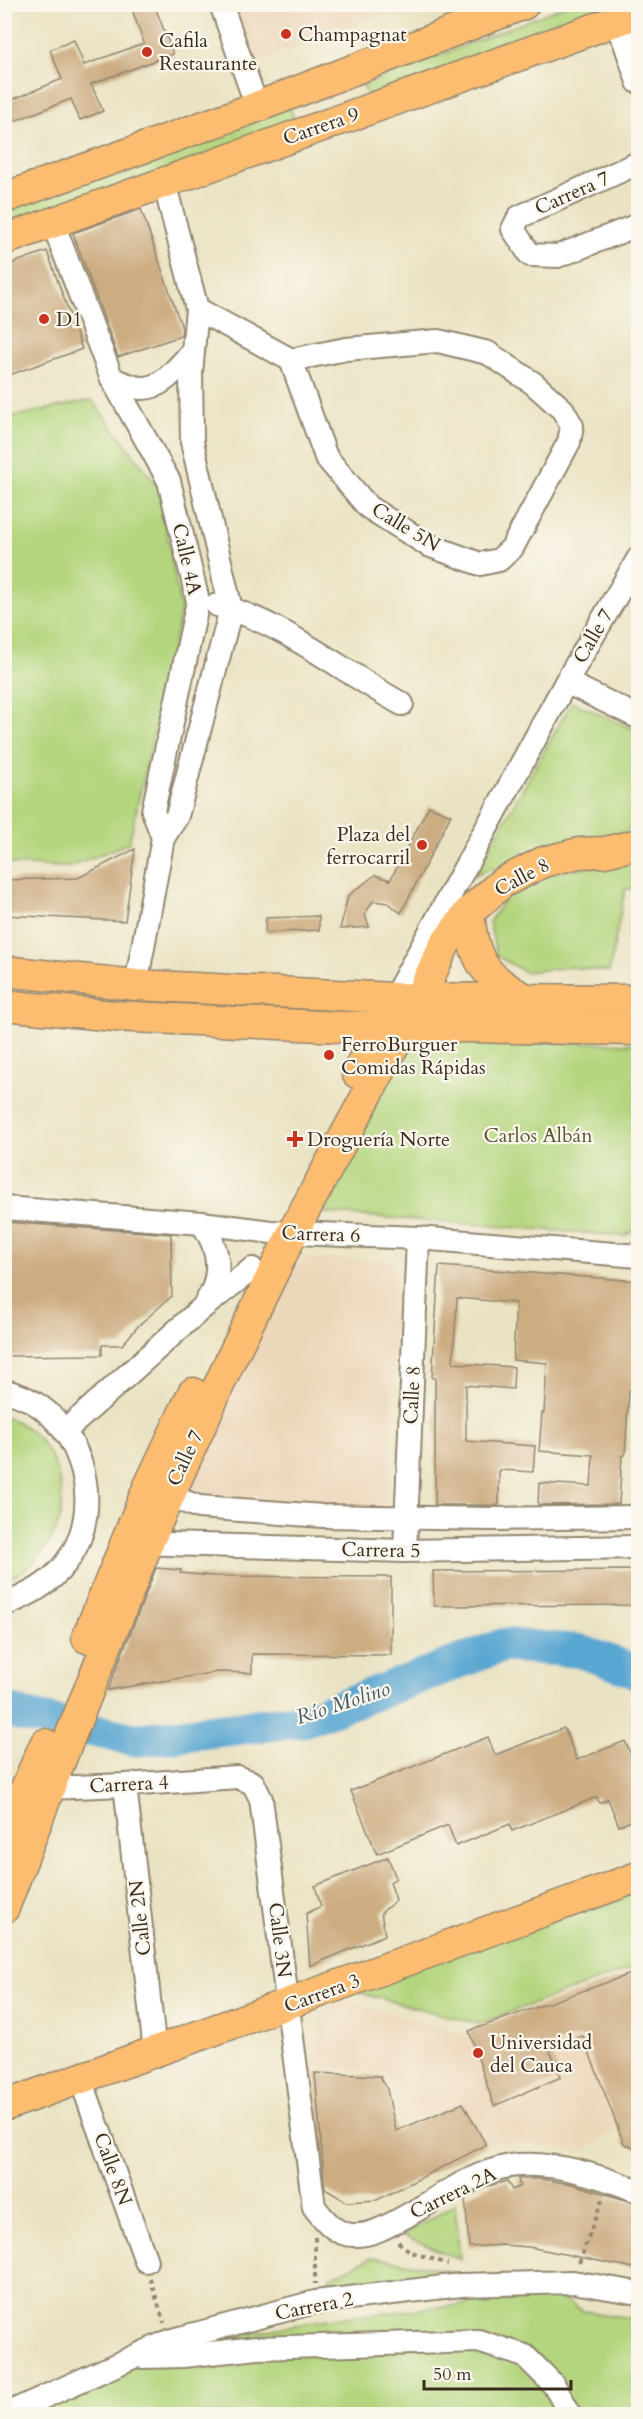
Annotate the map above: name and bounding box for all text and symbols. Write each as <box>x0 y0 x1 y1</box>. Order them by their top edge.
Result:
place label: Champagnat <box>298 21 407 48</box>
place label: Cafila Restaurante <box>159 27 257 77</box>
marker: Champagnat <box>279 27 293 41</box>
marker: Cafila Restaurante <box>140 45 154 59</box>
street label: Carrera 9 <box>279 100 363 152</box>
street label: Carrera 7 <box>530 165 614 221</box>
place label: D1 <box>56 306 83 333</box>
marker: D1 <box>37 312 51 326</box>
street label: Calle 5N <box>367 496 445 558</box>
street label: Calle 4A <box>166 520 209 598</box>
street label: Calle 7 <box>567 604 619 668</box>
place label: Plaza del ferrocarril <box>326 821 410 871</box>
marker: Plaza del ferrocarril <box>415 838 429 852</box>
street label: Calle 8 <box>490 851 554 903</box>
place label: FerroBurguer Comidas Rápidas <box>341 1031 486 1081</box>
marker: FerroBurguer Comidas Rápidas <box>322 1048 336 1062</box>
park label: Carlos Albán <box>483 1122 593 1149</box>
place label: Droguería Norte <box>307 1126 450 1153</box>
marker: Droguería Norte <box>288 1132 302 1146</box>
street label: Carrera 6 <box>281 1219 361 1249</box>
street label: Calle 8 <box>397 1365 427 1425</box>
street label: Calle 7 <box>160 1426 210 1490</box>
street label: Carrera 5 <box>341 1536 421 1564</box>
water label: Río Molino <box>292 1674 394 1732</box>
street label: Carrera 4 <box>89 1768 169 1800</box>
street label: Calle 2N <box>123 1879 157 1957</box>
street label: Calle 3N <box>262 1901 298 1979</box>
street label: Carrera 3 <box>280 1967 364 2019</box>
place label: Universidad del Cauca <box>490 2029 592 2079</box>
marker: Universidad del Cauca <box>471 2046 485 2060</box>
street label: Calle 8N <box>87 2129 139 2209</box>
street label: Carrera 2A <box>405 2160 502 2226</box>
street label: Carrera 2 <box>273 2285 355 2327</box>
scale bar <box>424 2353 571 2391</box>
text: 50 m <box>433 2362 472 2387</box>

